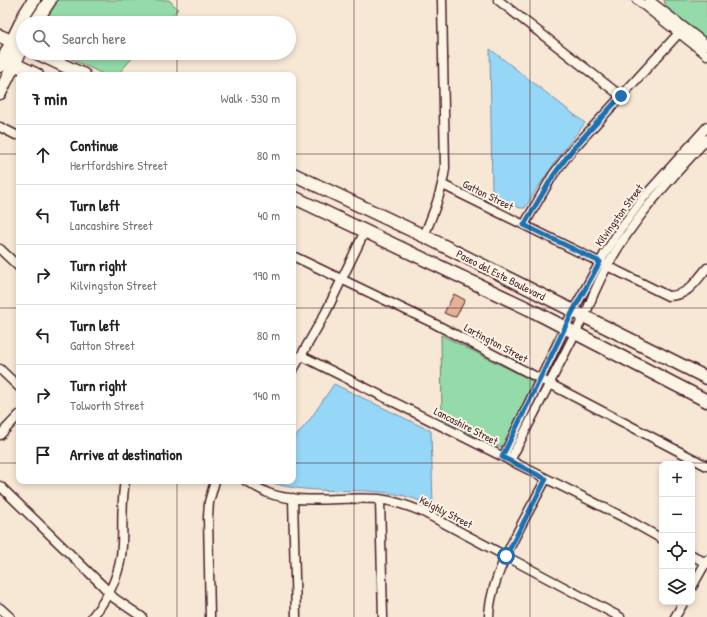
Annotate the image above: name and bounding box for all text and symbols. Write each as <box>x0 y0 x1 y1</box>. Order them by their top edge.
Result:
search box <box>16 16 296 60</box>
icon: search <box>30 27 52 49</box>
text: Search here <box>62 28 126 49</box>
text: 7 min <box>32 87 67 110</box>
route end <box>612 87 630 105</box>
text: Walk · 530 m <box>220 89 280 107</box>
text: Continue <box>70 135 118 156</box>
icon: ahead <box>32 144 54 166</box>
text: 80 m <box>257 146 280 164</box>
text: Hertfordshire Street <box>70 156 168 174</box>
street label: Gatton Street <box>460 177 516 213</box>
street label: Kilvingston Street <box>592 181 646 249</box>
text: Turn left <box>70 195 120 216</box>
icon: left <box>32 204 54 226</box>
text: 40 m <box>257 206 280 224</box>
text: Lancashire Street <box>70 216 153 234</box>
street label: Paseo del Este Boulevard <box>454 247 548 304</box>
text: Turn right <box>70 255 126 276</box>
icon: right <box>32 264 54 286</box>
text: 190 m <box>253 266 280 284</box>
text: Kilvingston Street <box>70 276 157 294</box>
text: Turn left <box>70 315 120 336</box>
street label: Lartington Street <box>462 320 530 366</box>
icon: left <box>32 324 54 346</box>
text: 80 m <box>257 326 280 344</box>
text: Gatton Street <box>70 336 135 354</box>
text: Turn right <box>70 375 126 396</box>
icon: right <box>32 384 54 406</box>
text: 140 m <box>253 386 280 404</box>
text: Tolworth Street <box>70 396 144 414</box>
street label: Lancashire Street <box>432 404 501 448</box>
icon: arrive <box>32 444 54 466</box>
text: Arrive at destination <box>70 444 182 465</box>
map controls <box>659 461 695 605</box>
button: + <box>659 461 695 497</box>
street label: Keighly Street <box>417 493 475 531</box>
button: − <box>659 497 695 533</box>
button: locate <box>659 533 695 569</box>
route start <box>497 547 515 565</box>
button: layers <box>659 569 695 605</box>

